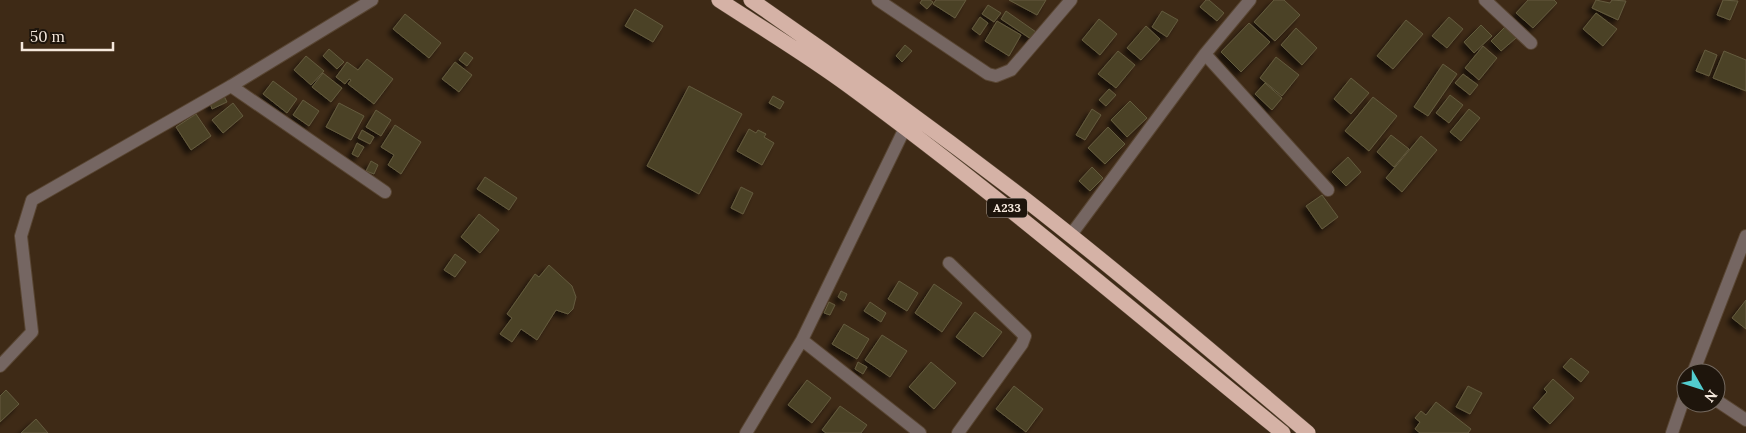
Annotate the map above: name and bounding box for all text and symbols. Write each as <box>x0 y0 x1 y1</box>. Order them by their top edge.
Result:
scale bar <box>22 20 114 52</box>
text: 50 m <box>30 27 65 46</box>
road number: A233 <box>987 198 1027 218</box>
north arrow <box>1676 363 1726 413</box>
text: N <box>1701 386 1722 406</box>

